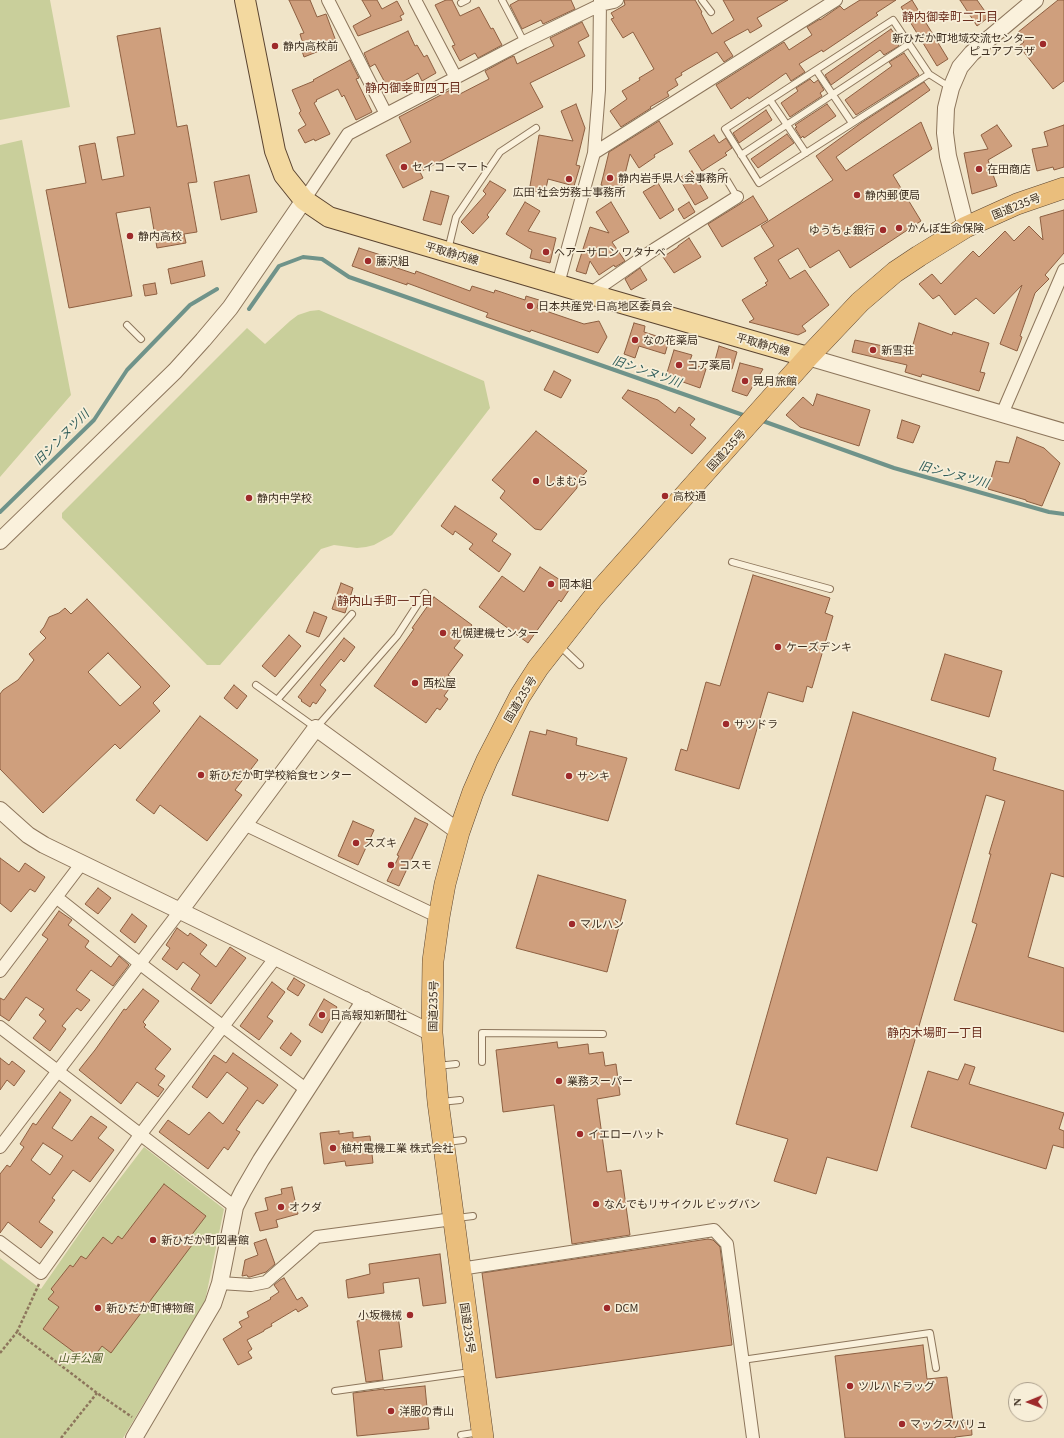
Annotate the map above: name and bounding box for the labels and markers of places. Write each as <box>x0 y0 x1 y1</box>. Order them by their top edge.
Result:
place label: 新ひだか町地域交流センター ピュアプラザ <box>892 31 1035 57</box>
place label: 静内高校前 <box>283 39 338 53</box>
marker: 新ひだか町地域交流センター ピュアプラザ <box>1038 39 1048 49</box>
marker: 静内高校前 <box>270 41 280 51</box>
place label: セイコーマート <box>412 160 489 174</box>
marker: セイコーマート <box>399 162 409 172</box>
place label: 在田商店 <box>987 162 1031 176</box>
marker: 在田商店 <box>974 164 984 174</box>
place label: 静内岩手県人会事務所 <box>618 171 728 185</box>
marker: 静内岩手県人会事務所 <box>605 173 615 183</box>
marker: 広田 社会労務士事務所 <box>564 174 574 184</box>
place label: 広田 社会労務士事務所 <box>513 185 625 199</box>
place label: 静内郵便局 <box>865 188 920 202</box>
marker: 静内郵便局 <box>852 190 862 200</box>
place label: かんぽ生命保険 <box>907 221 984 235</box>
place label: ゆうちょ銀行 <box>809 223 875 237</box>
marker: かんぽ生命保険 <box>894 223 904 233</box>
marker: ゆうちょ銀行 <box>878 225 888 235</box>
place label: 静内高校 <box>138 229 182 243</box>
marker: 静内高校 <box>125 231 135 241</box>
place label: ヘアーサロン ワタナベ <box>554 245 666 259</box>
marker: ヘアーサロン ワタナベ <box>541 247 551 257</box>
place label: 藤沢組 <box>376 254 409 268</box>
marker: 藤沢組 <box>363 256 373 266</box>
place label: 日本共産党 日高地区委員会 <box>538 299 672 313</box>
marker: 日本共産党 日高地区委員会 <box>525 301 535 311</box>
place label: なの花薬局 <box>643 333 698 347</box>
marker: なの花薬局 <box>630 335 640 345</box>
place label: 新雪荘 <box>881 343 914 357</box>
marker: 新雪荘 <box>868 345 878 355</box>
place label: コア薬局 <box>687 358 731 372</box>
marker: コア薬局 <box>674 360 684 370</box>
place label: 晃月旅館 <box>753 374 797 388</box>
marker: 晃月旅館 <box>740 376 750 386</box>
place label: しまむら <box>544 474 588 488</box>
marker: しまむら <box>531 476 541 486</box>
place label: 高校通 <box>673 489 706 503</box>
place label: 静内中学校 <box>257 491 312 505</box>
marker: 高校通 <box>660 491 670 501</box>
marker: 静内中学校 <box>244 493 254 503</box>
place label: 岡本組 <box>559 577 592 591</box>
marker: 岡本組 <box>546 579 556 589</box>
place label: 札幌建機センター <box>451 626 539 640</box>
marker: 札幌建機センター <box>438 628 448 638</box>
place label: ケーズデンキ <box>786 640 852 654</box>
marker: ケーズデンキ <box>773 642 783 652</box>
place label: 西松屋 <box>423 676 456 690</box>
marker: 西松屋 <box>410 678 420 688</box>
place label: サツドラ <box>734 717 778 731</box>
marker: サツドラ <box>721 719 731 729</box>
place label: 新ひだか町学校給食センター <box>209 768 352 782</box>
place label: サンキ <box>577 769 610 783</box>
marker: 新ひだか町学校給食センター <box>196 770 206 780</box>
marker: サンキ <box>564 771 574 781</box>
place label: スズキ <box>364 836 397 850</box>
marker: スズキ <box>351 838 361 848</box>
place label: コスモ <box>399 858 432 872</box>
marker: コスモ <box>386 860 396 870</box>
place label: マルハン <box>580 917 624 931</box>
marker: マルハン <box>567 919 577 929</box>
place label: 日高報知新聞社 <box>330 1008 407 1022</box>
marker: 日高報知新聞社 <box>317 1010 327 1020</box>
place label: 業務スーパー <box>567 1074 633 1088</box>
marker: 業務スーパー <box>554 1076 564 1086</box>
place label: イエローハット <box>588 1127 665 1141</box>
marker: イエローハット <box>575 1129 585 1139</box>
place label: 植村電機工業 株式会社 <box>341 1141 453 1155</box>
marker: 植村電機工業 株式会社 <box>328 1143 338 1153</box>
place label: なんでもリサイクル ビッグバン <box>604 1197 760 1211</box>
marker: なんでもリサイクル ビッグバン <box>591 1199 601 1209</box>
place label: オクダ <box>289 1200 322 1214</box>
marker: オクダ <box>276 1202 286 1212</box>
place label: 新ひだか町図書館 <box>161 1233 249 1247</box>
marker: 新ひだか町図書館 <box>148 1235 158 1245</box>
place label: 新ひだか町博物館 <box>106 1301 194 1315</box>
place label: DCM <box>615 1301 639 1315</box>
marker: 新ひだか町博物館 <box>93 1303 103 1313</box>
marker: DCM <box>602 1303 612 1313</box>
place label: 小坂機械 <box>358 1308 402 1322</box>
marker: 小坂機械 <box>405 1310 415 1320</box>
place label: ツルハドラッグ <box>858 1379 935 1393</box>
marker: ツルハドラッグ <box>845 1381 855 1391</box>
place label: 洋服の青山 <box>399 1404 454 1418</box>
marker: 洋服の青山 <box>386 1406 396 1416</box>
place label: マックスバリュ <box>910 1417 987 1431</box>
marker: マックスバリュ <box>897 1419 907 1429</box>

